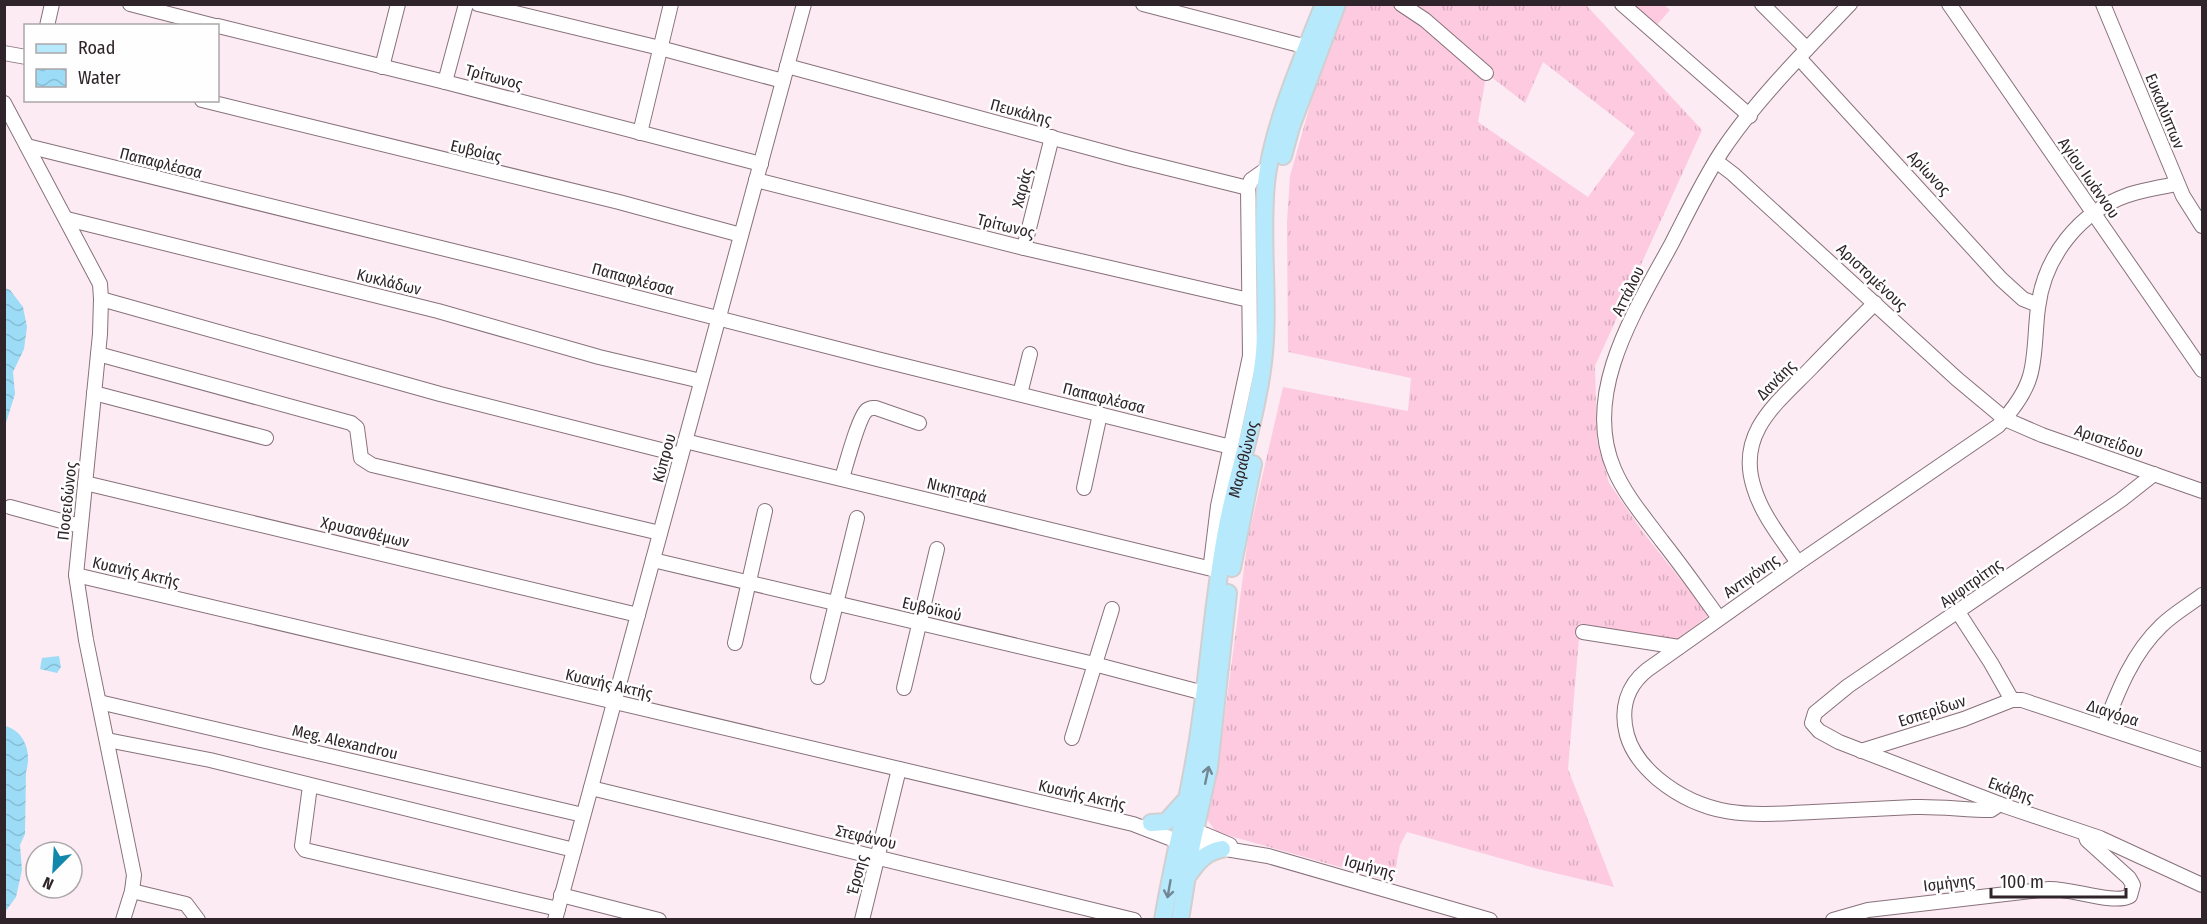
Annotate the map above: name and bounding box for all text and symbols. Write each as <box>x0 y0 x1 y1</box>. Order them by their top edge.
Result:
legend <box>24 24 219 102</box>
text: Road <box>78 37 115 59</box>
street label: Τρίτωνος <box>463 60 525 94</box>
text: Water <box>78 67 121 89</box>
street label: Ευκαλύπτων <box>2141 71 2189 151</box>
street label: Πευκάλης <box>988 95 1054 129</box>
street label: Αγίου Ιωάννου <box>2054 134 2124 222</box>
street label: Ευβοίας <box>449 136 504 166</box>
street label: Παπαφλέσσα <box>118 144 204 182</box>
street label: Αρίωνος <box>1904 147 1955 199</box>
street label: Χαράς <box>1008 166 1036 210</box>
street label: Τρίτωνος <box>975 210 1037 242</box>
street label: Αριστομένους <box>1833 240 1911 315</box>
street label: Παπαφλέσσα <box>590 259 676 299</box>
street label: Αττάλου <box>1608 263 1648 319</box>
street label: Κυκλάδων <box>355 265 423 299</box>
street label: Δανάης <box>1753 356 1800 404</box>
street label: Παπαφλέσσα <box>1061 379 1147 417</box>
street label: Μαραθώνος <box>1224 419 1262 499</box>
street label: Αριστείδου <box>2072 420 2146 462</box>
street label: Κύπρου <box>648 431 680 485</box>
street label: Ποσειδώνος <box>53 461 81 541</box>
street label: Νικηταρά <box>925 473 989 507</box>
street label: Χρυσανθέμων <box>319 513 411 551</box>
street label: Αντιγόνης <box>1720 550 1783 602</box>
street label: Κυανής Ακτής <box>91 553 182 591</box>
street label: Αμφιτρίτης <box>1936 554 2006 611</box>
street label: Ευβοϊκού <box>900 593 964 625</box>
street label: Κυανής Ακτής <box>564 665 655 703</box>
street label: Εσπερίδων <box>1896 691 1968 731</box>
street label: Διαγόρα <box>2085 696 2141 730</box>
street label: Meg. Alexandrou <box>290 721 400 763</box>
one-way arrow <box>1202 765 1213 785</box>
street label: Εκάβης <box>1986 773 2037 807</box>
street label: Κυανής Ακτής <box>1037 776 1128 814</box>
street label: Στεφάνου <box>834 821 898 853</box>
north arrow <box>24 840 84 900</box>
street label: Ισμήνης <box>1343 851 1398 883</box>
street label: Έρσης <box>842 852 872 897</box>
scale bar <box>1991 861 2126 899</box>
street label: Ισμήνης <box>1922 870 1976 896</box>
text: 100 m <box>2000 871 2044 893</box>
text: N <box>40 873 56 894</box>
one-way arrow <box>1163 878 1174 898</box>

